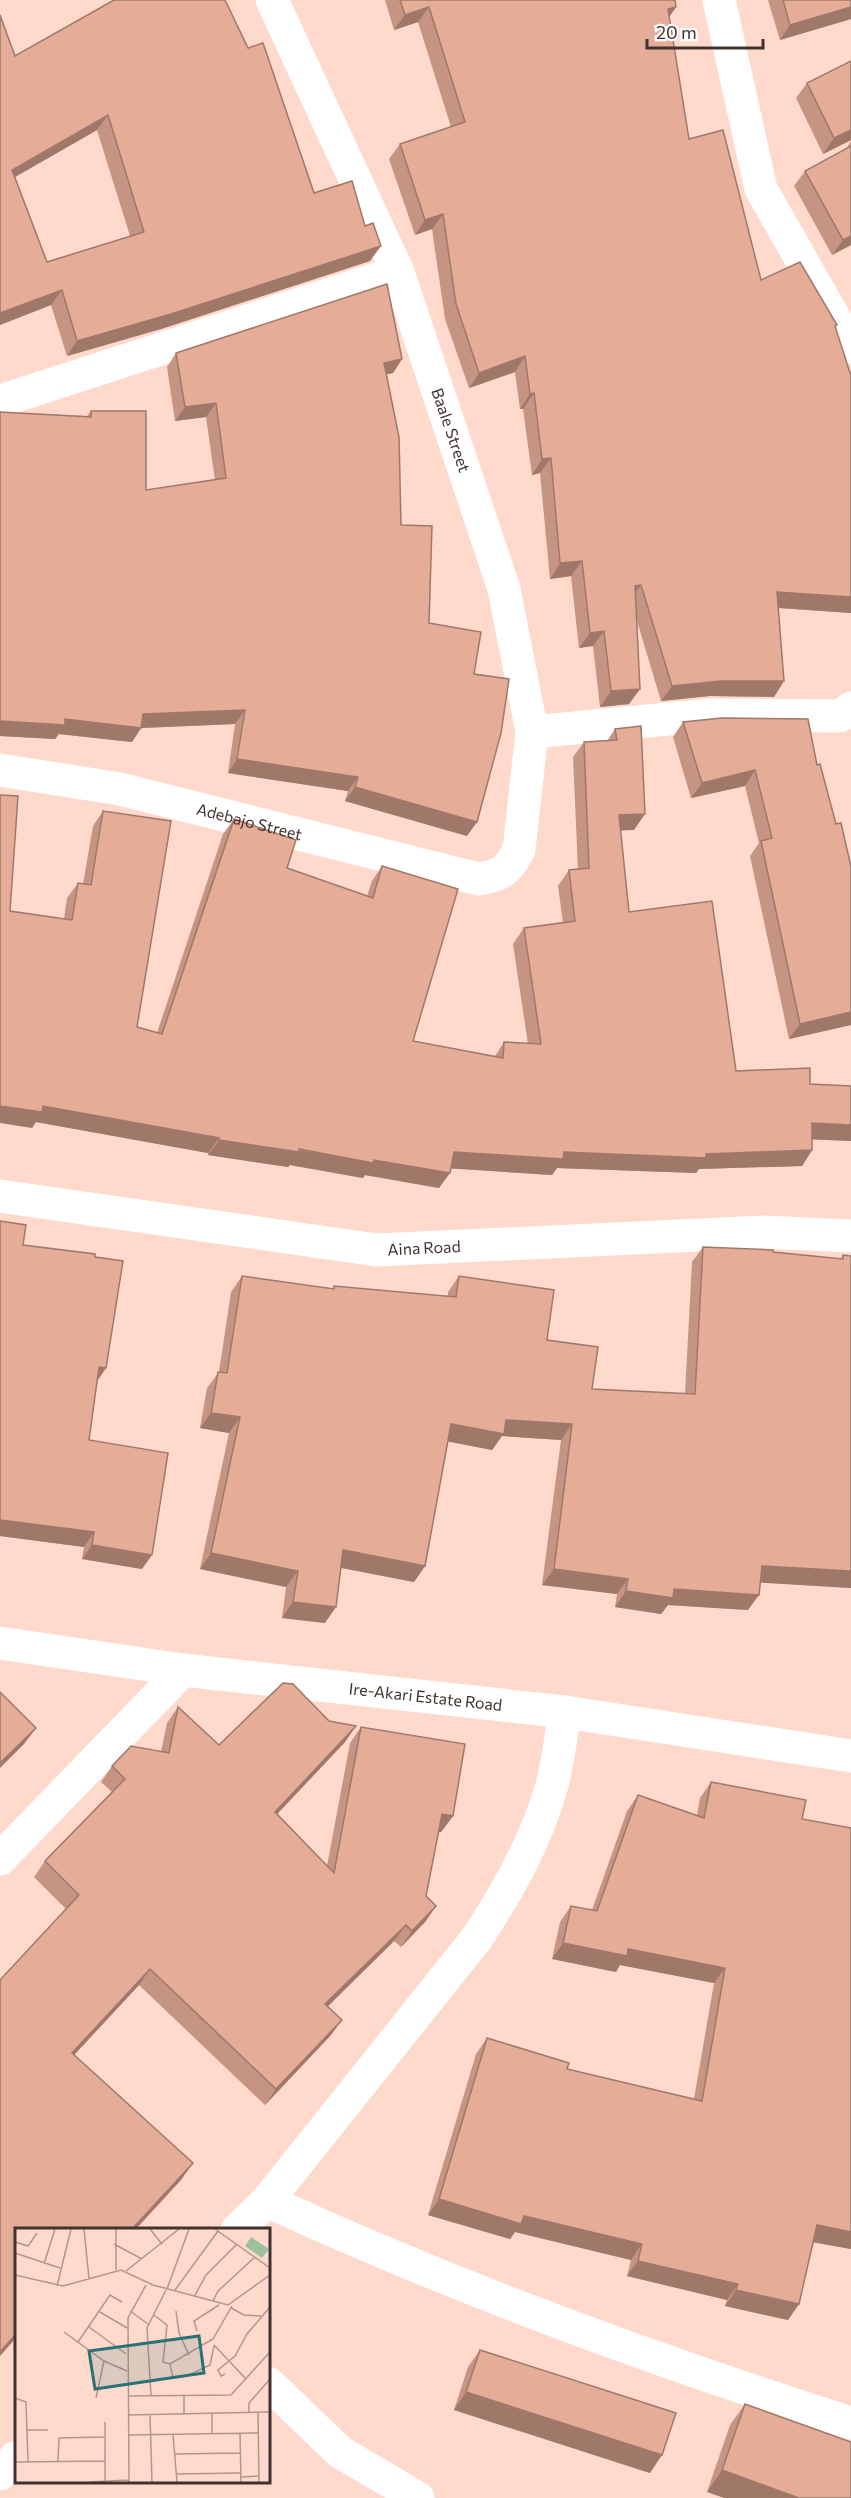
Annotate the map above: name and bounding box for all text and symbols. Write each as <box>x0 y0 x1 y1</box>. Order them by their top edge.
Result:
scale bar <box>647 12 762 50</box>
text: 20 m <box>656 21 697 43</box>
street label: Baale Street <box>428 385 475 475</box>
street label: Adebajo Street <box>195 799 305 844</box>
street label: Aina Road <box>387 1236 461 1258</box>
street label: Ire-Akari Estate Road <box>348 1678 503 1714</box>
inset map <box>15 2228 270 2483</box>

